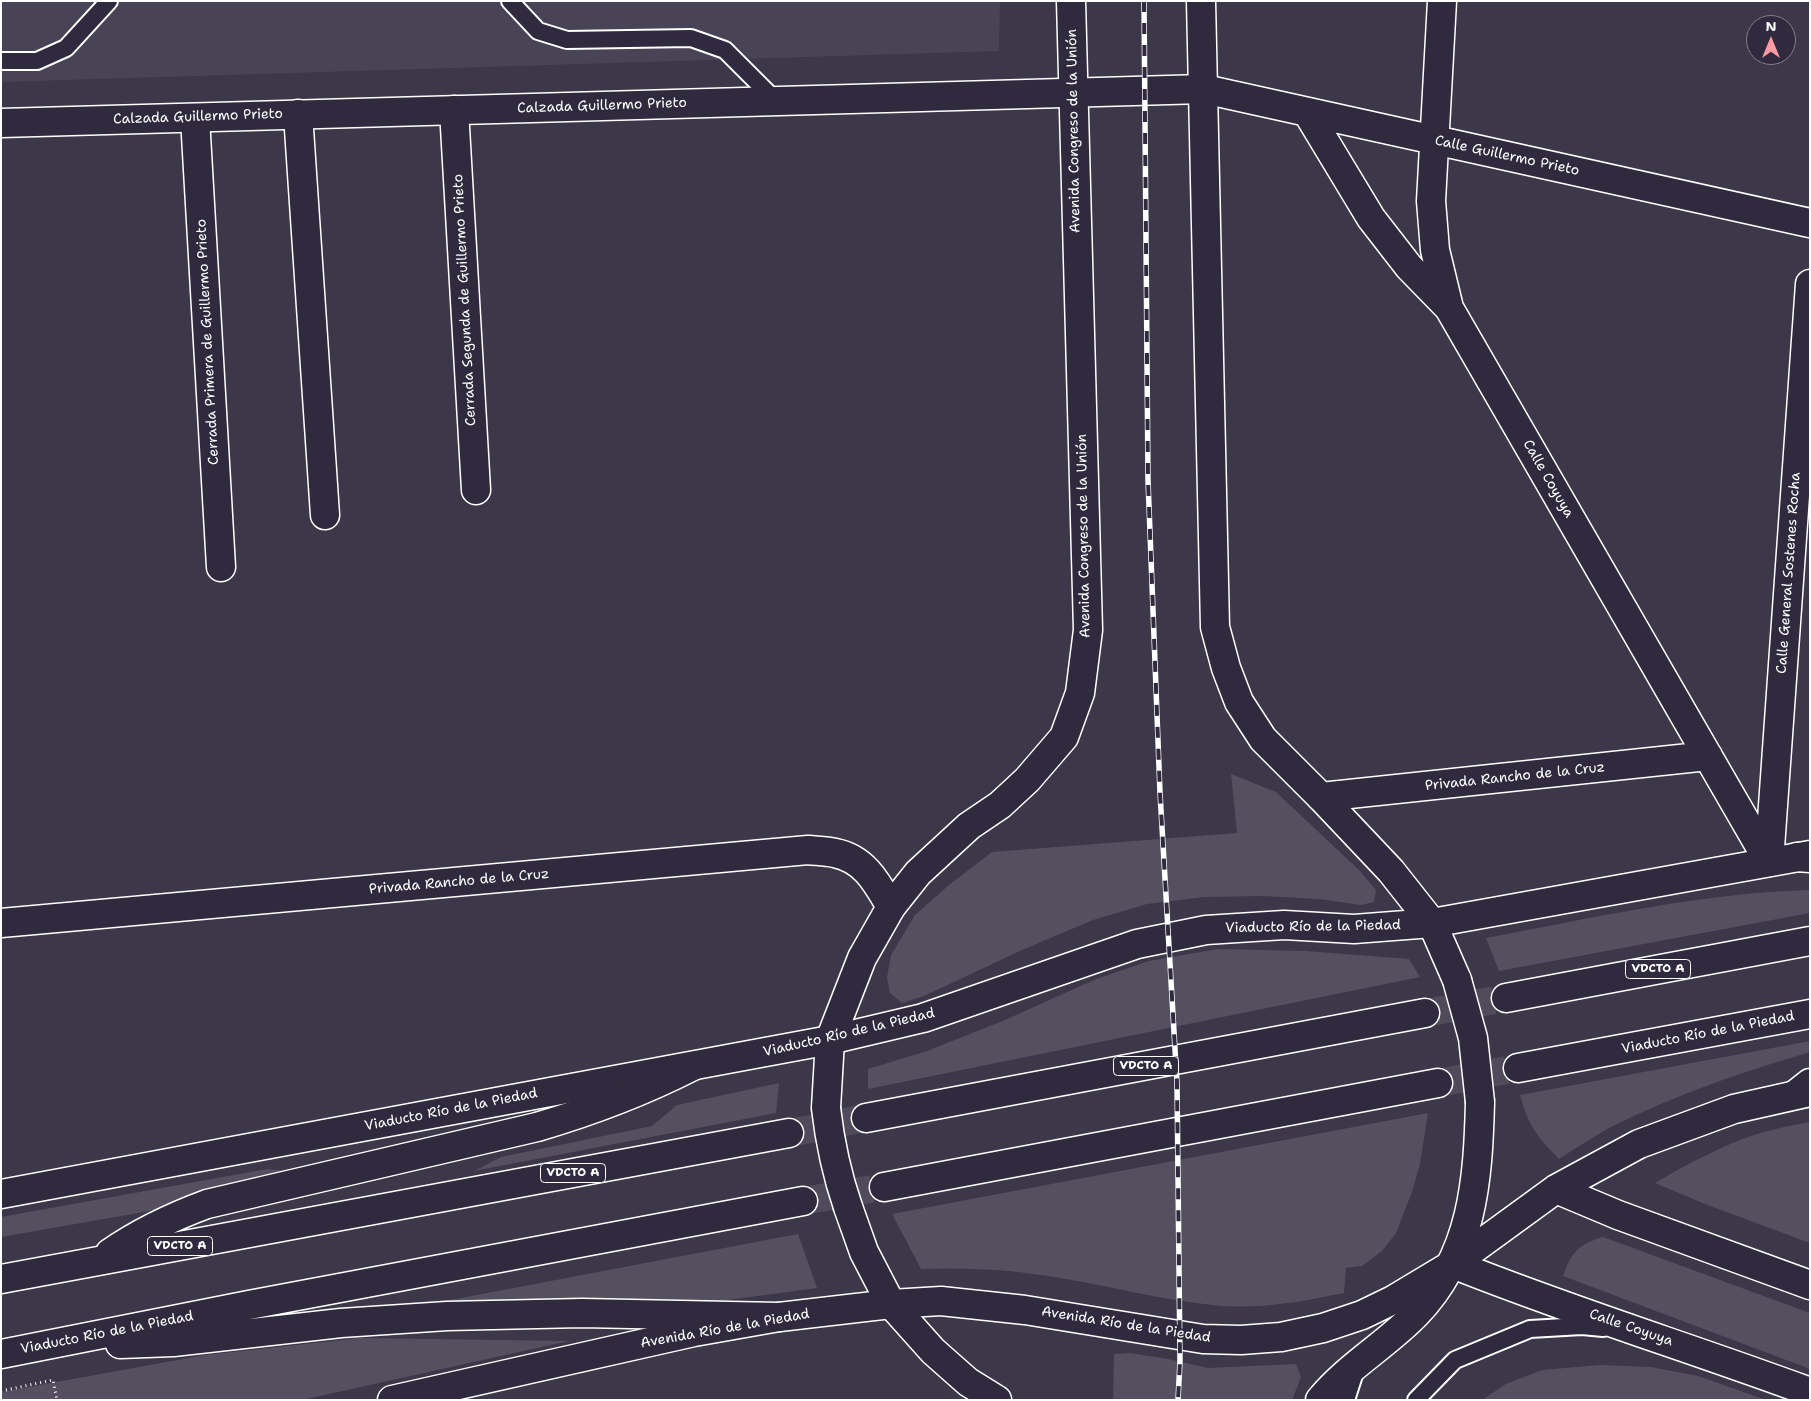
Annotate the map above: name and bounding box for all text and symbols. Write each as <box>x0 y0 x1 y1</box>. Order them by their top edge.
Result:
north arrow <box>1746 15 1796 65</box>
text: N <box>1765 17 1777 35</box>
street label: Avenida Congreso de la Unión <box>1064 29 1084 233</box>
street label: Calzada Guillermo Prieto <box>517 95 687 117</box>
street label: Calzada Guillermo Prieto <box>113 106 283 128</box>
street label: Calle Guillermo Prieto <box>1433 132 1581 180</box>
street label: Cerrada Segunda de Guillermo Prieto <box>450 174 480 426</box>
street label: Cerrada Primera de Guillermo Prieto <box>193 219 223 465</box>
street label: Avenida Congreso de la Unión <box>1074 434 1094 638</box>
street label: Calle Coyuya <box>1519 437 1577 521</box>
street label: Calle General Sostenes Rocha <box>1774 472 1804 674</box>
street label: Privada Rancho de la Cruz <box>1424 759 1606 795</box>
street label: Privada Rancho de la Cruz <box>368 866 550 898</box>
street label: Viaducto Río de la Piedad <box>1225 917 1401 937</box>
road number: VDCTO A <box>1626 960 1690 979</box>
street label: Viaducto Río de la Piedad <box>762 1005 936 1061</box>
street label: Viaducto Río de la Piedad <box>1620 1008 1796 1058</box>
road number: VDCTO A <box>1114 1056 1178 1076</box>
street label: Viaducto Río de la Piedad <box>363 1085 539 1135</box>
road number: VDCTO A <box>540 1164 606 1182</box>
road number: VDCTO A <box>148 1236 212 1256</box>
street label: Avenida Río de la Piedad <box>1040 1303 1212 1347</box>
street label: Avenida Río de la Piedad <box>639 1306 811 1352</box>
street label: Calle Coyuya <box>1587 1306 1675 1350</box>
street label: Viaducto Río de la Piedad <box>19 1308 195 1358</box>

